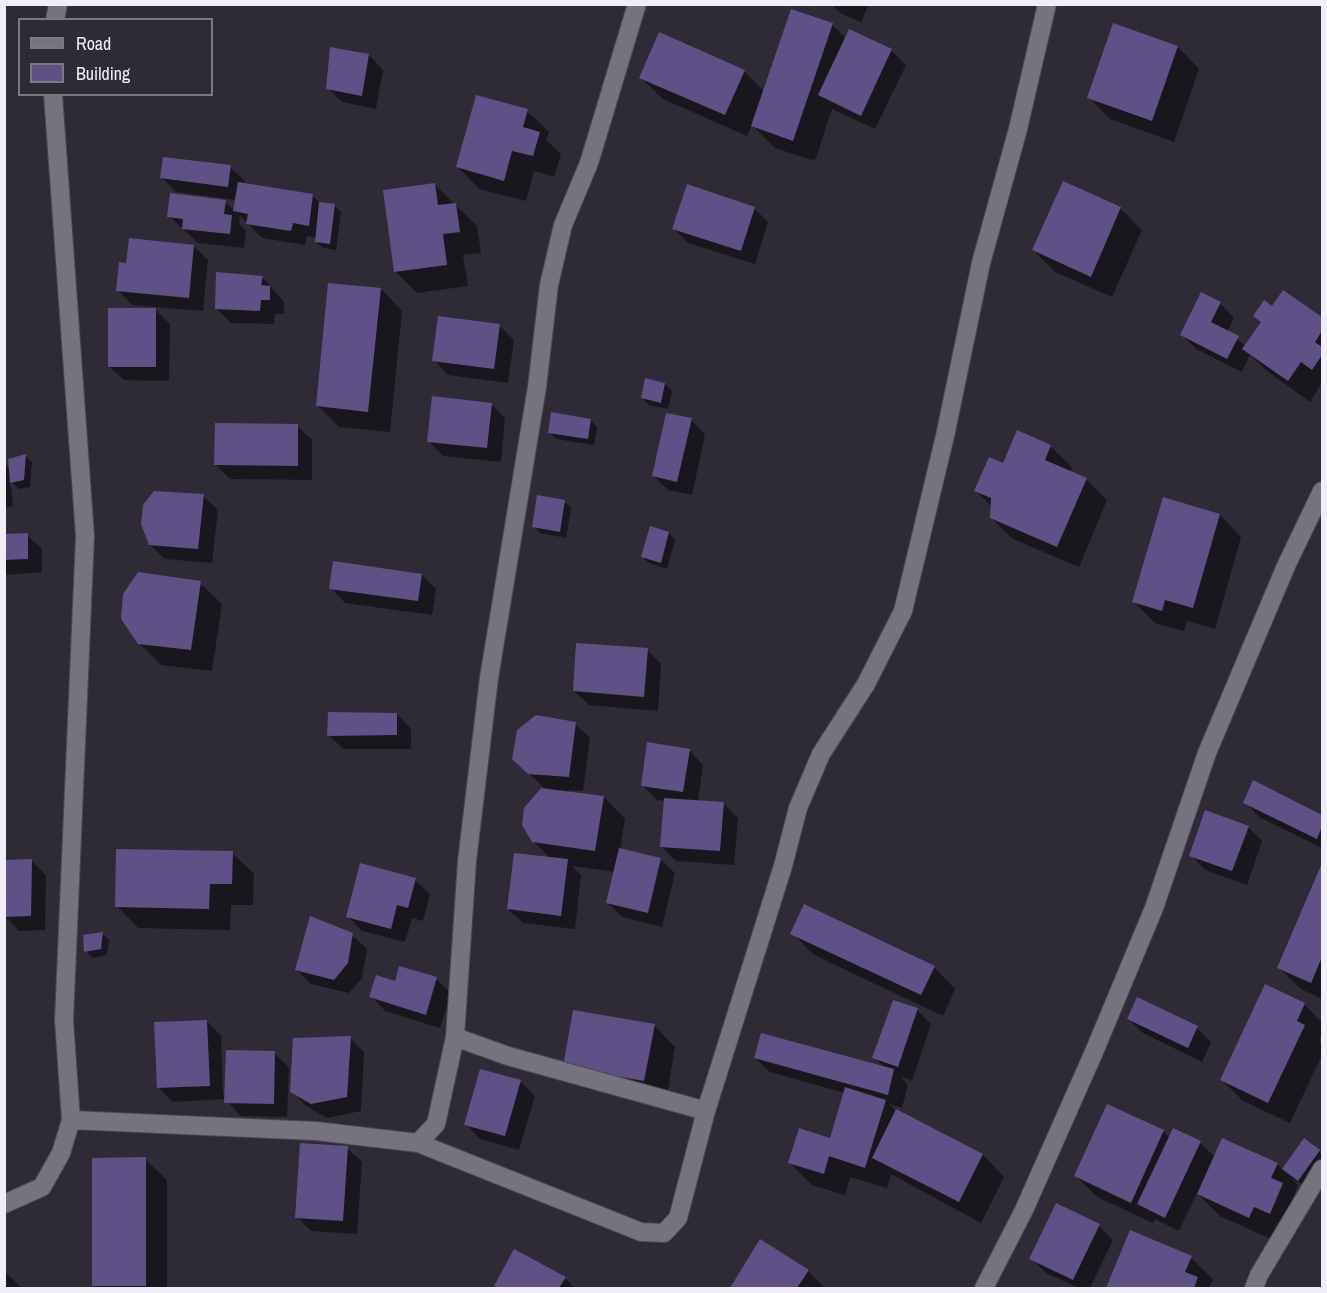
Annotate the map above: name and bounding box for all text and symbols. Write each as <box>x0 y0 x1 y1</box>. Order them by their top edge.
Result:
legend <box>18 18 213 96</box>
text: Road <box>76 31 111 56</box>
text: Building <box>76 61 130 86</box>

